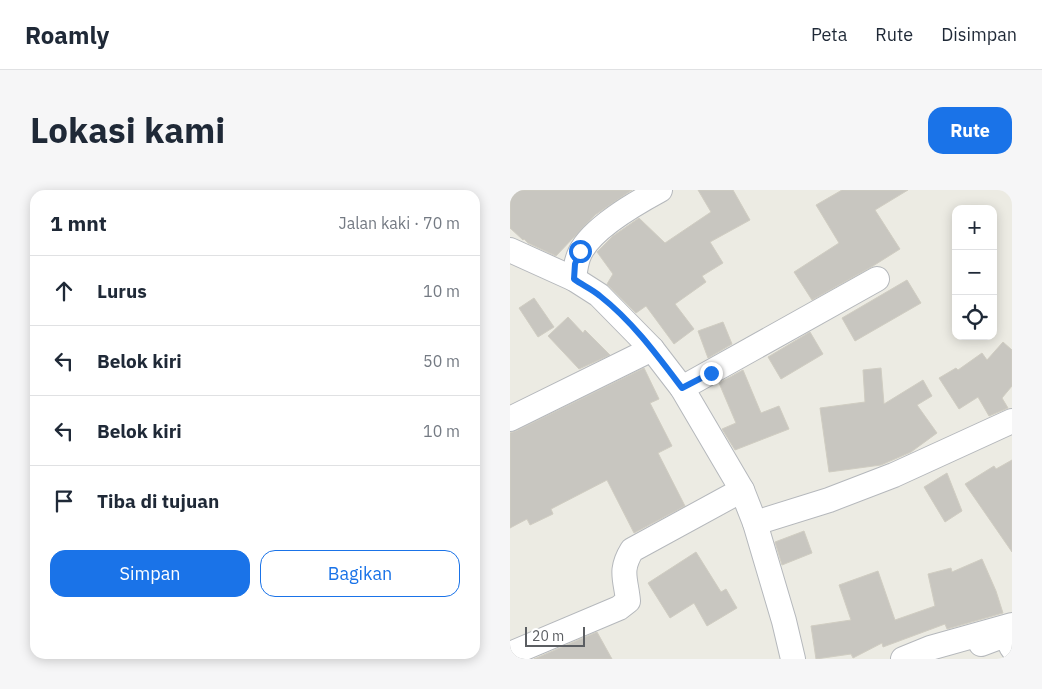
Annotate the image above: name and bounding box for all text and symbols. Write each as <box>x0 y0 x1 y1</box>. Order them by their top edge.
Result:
text: Roamly <box>25 19 109 51</box>
text: Peta <box>811 23 847 46</box>
text: Rute <box>875 23 913 46</box>
text: Disimpan <box>941 23 1017 46</box>
text: Lokasi kami <box>30 107 225 153</box>
button: Rute <box>928 107 1012 154</box>
map controls <box>952 205 997 340</box>
button: + <box>952 205 997 250</box>
text: 1 mnt <box>50 209 107 237</box>
text: Jalan kaki · 70 m <box>338 213 460 233</box>
route start <box>569 240 592 263</box>
button: − <box>952 250 997 295</box>
icon: ahead <box>50 277 78 305</box>
text: Lurus <box>97 279 147 303</box>
text: 10 m <box>423 281 460 301</box>
button: locate <box>952 295 997 340</box>
icon: left <box>50 347 78 375</box>
text: Belok kiri <box>97 349 182 373</box>
text: 50 m <box>423 351 460 371</box>
route end <box>700 362 723 385</box>
icon: left <box>50 417 78 445</box>
text: Belok kiri <box>97 419 182 443</box>
text: 10 m <box>423 421 460 441</box>
icon: arrive <box>50 487 78 515</box>
text: Tiba di tujuan <box>97 489 219 513</box>
button: Simpan <box>50 550 250 597</box>
button: Bagikan <box>260 550 460 597</box>
scale bar <box>525 624 585 647</box>
text: 20 m <box>532 627 564 645</box>

